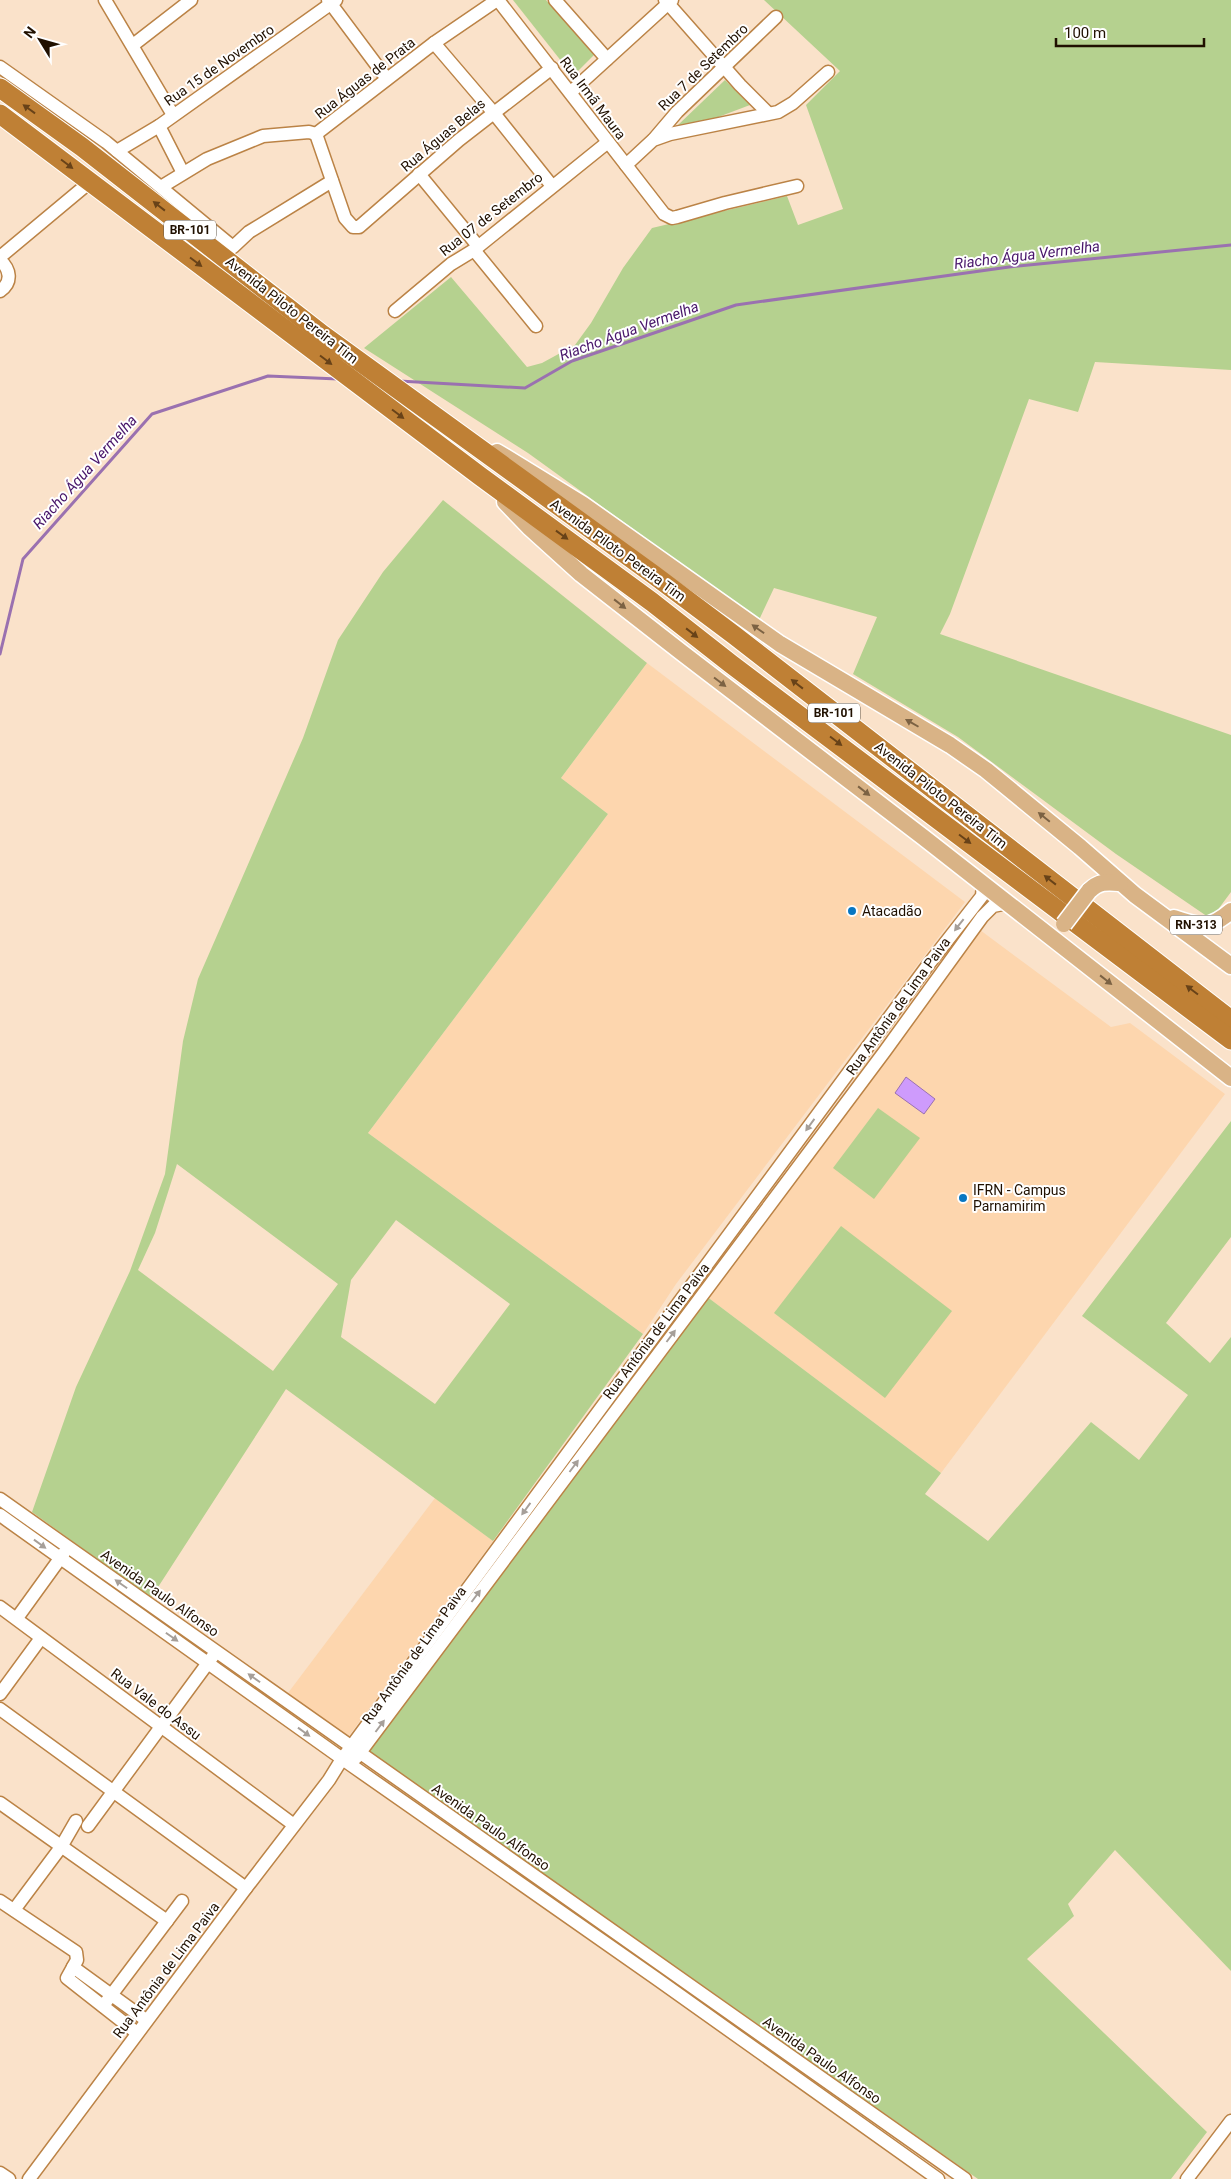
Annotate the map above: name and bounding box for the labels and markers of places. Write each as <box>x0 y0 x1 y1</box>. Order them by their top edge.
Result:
place label: Atacadão <box>862 903 922 919</box>
marker: Atacadão <box>846 905 858 917</box>
place label: IFRN - Campus Parnamirim <box>973 1182 1066 1214</box>
marker: IFRN - Campus Parnamirim <box>957 1192 969 1204</box>

